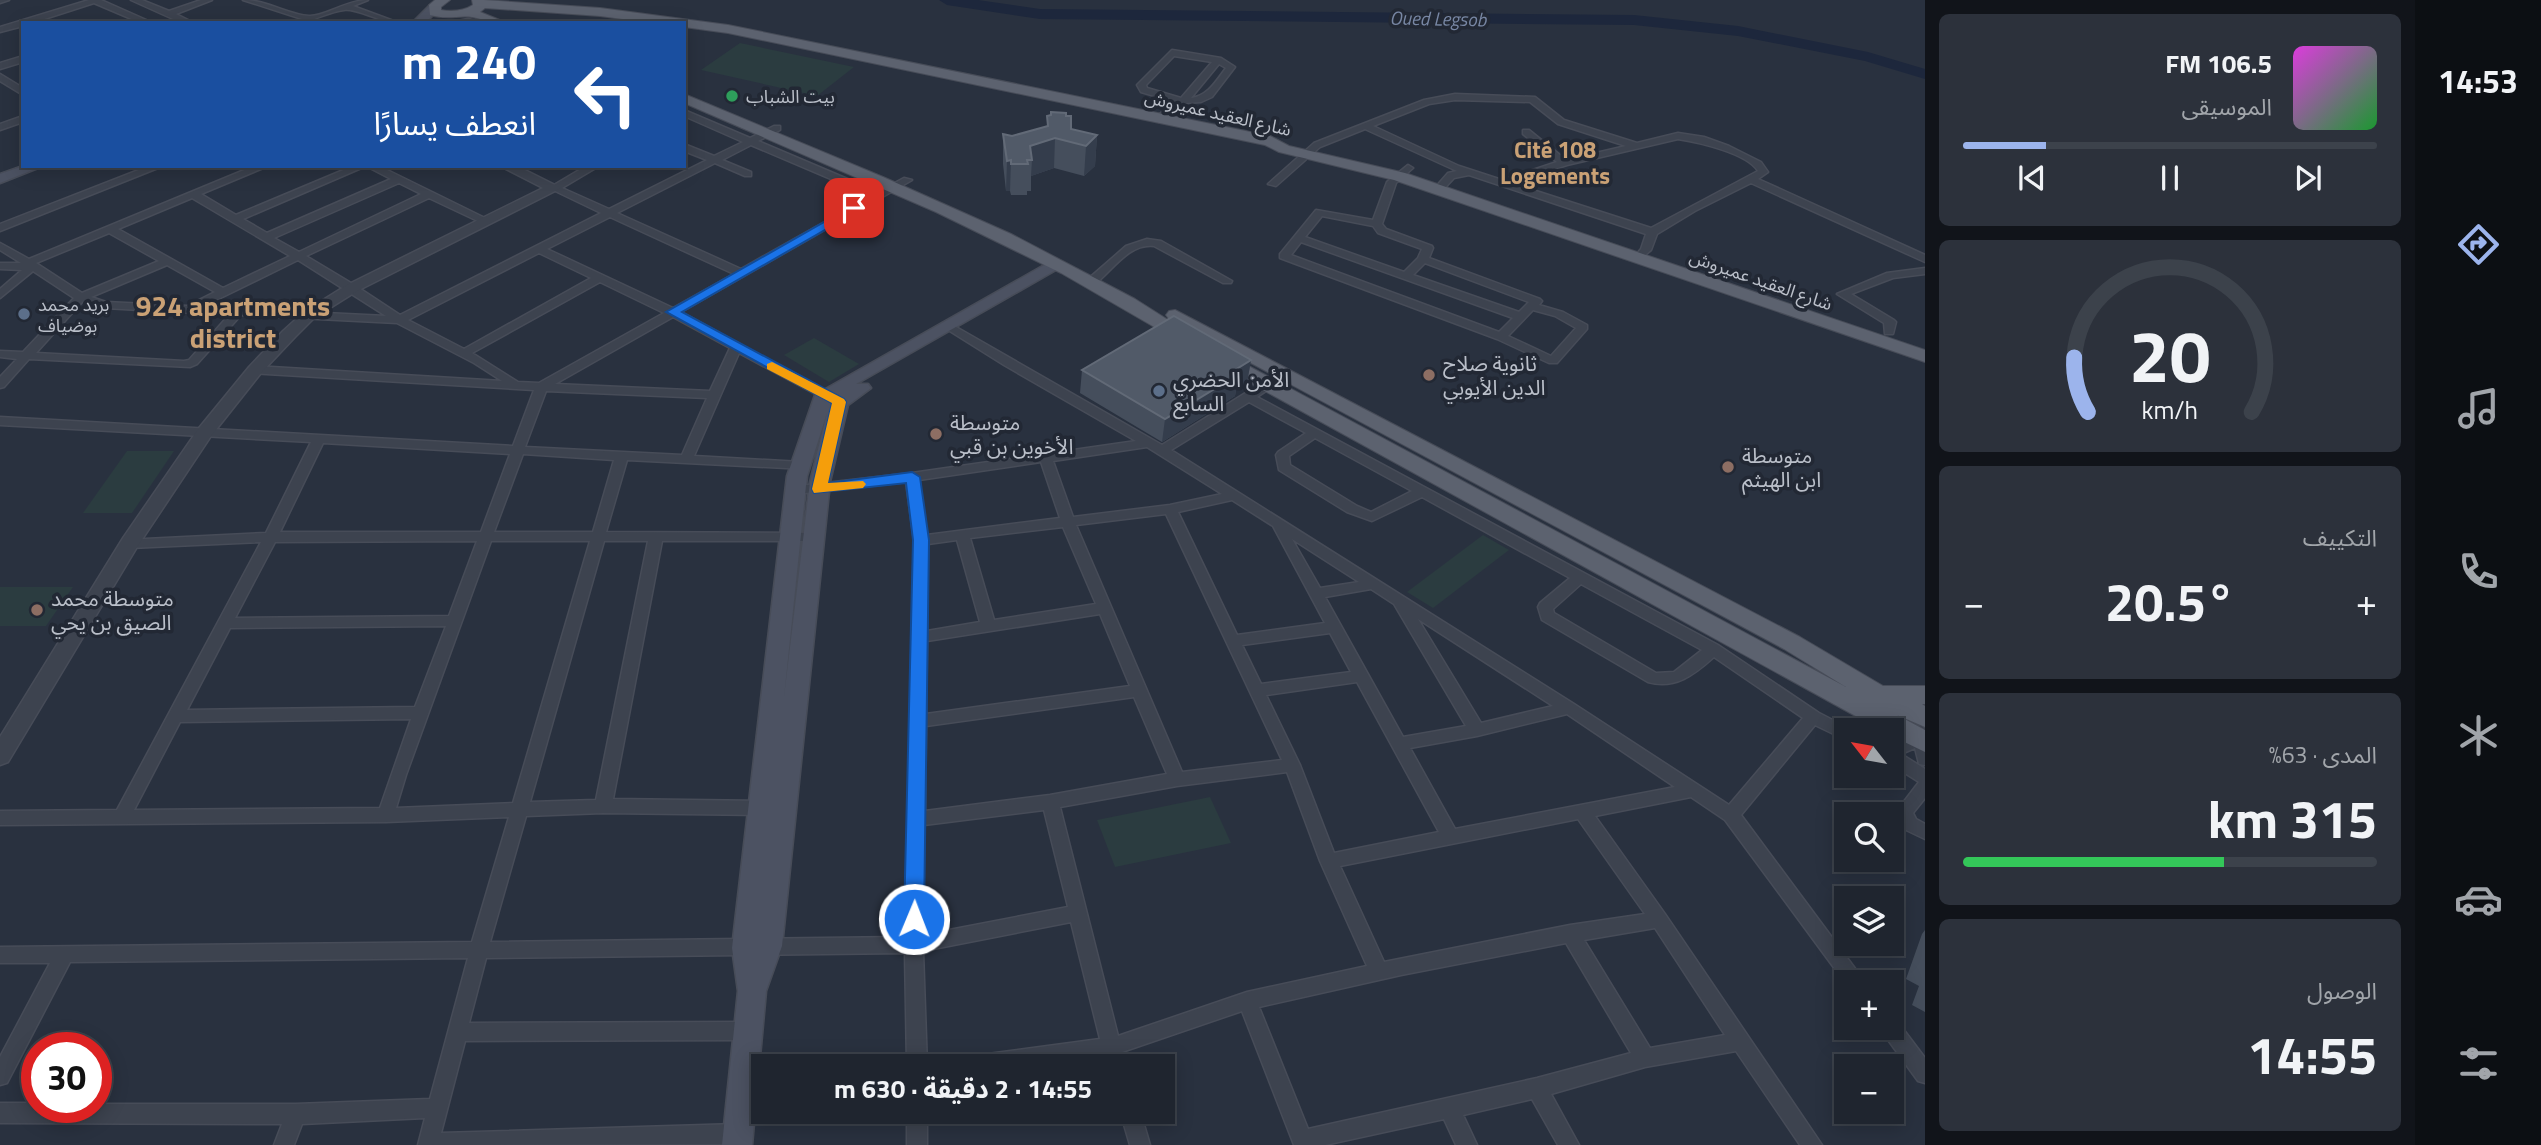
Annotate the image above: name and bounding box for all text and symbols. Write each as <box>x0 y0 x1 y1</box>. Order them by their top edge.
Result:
water label: Oued Legsob <box>1389 3 1487 33</box>
text: 240 m <box>402 23 536 98</box>
text: 106.5 FM <box>2165 44 2272 83</box>
icon: left <box>560 49 651 140</box>
text: 14:53 <box>2438 57 2518 105</box>
place label: بيت الشباب <box>746 83 835 110</box>
street label: شارع العقيد عميروش <box>1142 83 1294 144</box>
marker: بيت الشباب <box>724 88 740 104</box>
text: الموسيقى <box>2181 89 2272 124</box>
text: انعطف يسارًا <box>374 99 536 147</box>
district label: Cité 108 Logements <box>1500 132 1610 193</box>
icon: previous <box>2013 159 2051 197</box>
icon: pause <box>2151 159 2189 197</box>
icon: next <box>2289 159 2327 197</box>
pin <box>824 178 884 238</box>
icon: arrive <box>835 189 873 227</box>
icon: directions <box>2454 220 2503 269</box>
street label: شارع العقيد عميروش <box>1686 243 1836 318</box>
district label: 924 apartments district <box>136 284 330 359</box>
place label: بريد محمد بوضياف <box>38 291 109 339</box>
text: 20 <box>2129 301 2211 411</box>
marker: بريد محمد بوضياف <box>16 306 32 322</box>
place label: ثانوية صلاح الدين الأيوبي <box>1443 347 1545 404</box>
place label: الأمن الحضري السابع <box>1173 363 1289 419</box>
marker: ثانوية صلاح الدين الأيوبي <box>1421 367 1437 383</box>
marker: الأمن الحضري السابع <box>1151 383 1167 399</box>
icon: music <box>2454 384 2503 433</box>
text: km/h <box>2142 391 2198 429</box>
place label: متوسطة الأخوين بن قبي <box>950 406 1073 463</box>
marker: متوسطة الأخوين بن قبي <box>928 426 944 442</box>
place label: متوسطة ابن الهيثم <box>1742 439 1821 495</box>
marker: متوسطة ابن الهيثم <box>1720 459 1736 475</box>
text: التكييف <box>2303 520 2377 555</box>
icon: phone <box>2454 547 2503 596</box>
text: 20.5° <box>2105 562 2235 641</box>
text: − <box>1963 573 1984 631</box>
text: + <box>2356 573 2377 631</box>
place label: متوسطة محمد الصيق بن يحي <box>51 582 174 639</box>
marker: متوسطة محمد الصيق بن يحي <box>29 602 45 618</box>
icon: climate <box>2454 711 2503 760</box>
north arrow <box>1834 718 1904 788</box>
map controls <box>1834 718 1904 1124</box>
text: المدى · 63% <box>2269 737 2377 772</box>
text: 315 km <box>2208 779 2377 858</box>
button: search <box>1834 802 1904 872</box>
icon: car <box>2454 875 2503 924</box>
position arrow <box>877 882 951 956</box>
button: layers <box>1834 886 1904 956</box>
button: + <box>1834 970 1904 1040</box>
text: الوصول <box>2307 973 2377 1008</box>
text: 14:55 <box>2247 1015 2377 1094</box>
speed limit sign: 30 <box>21 1032 112 1123</box>
icon: filters <box>2454 1039 2503 1088</box>
button: − <box>1834 1054 1904 1124</box>
text: 14:55 · 2 دقيقة · 630 m <box>834 1069 1092 1108</box>

